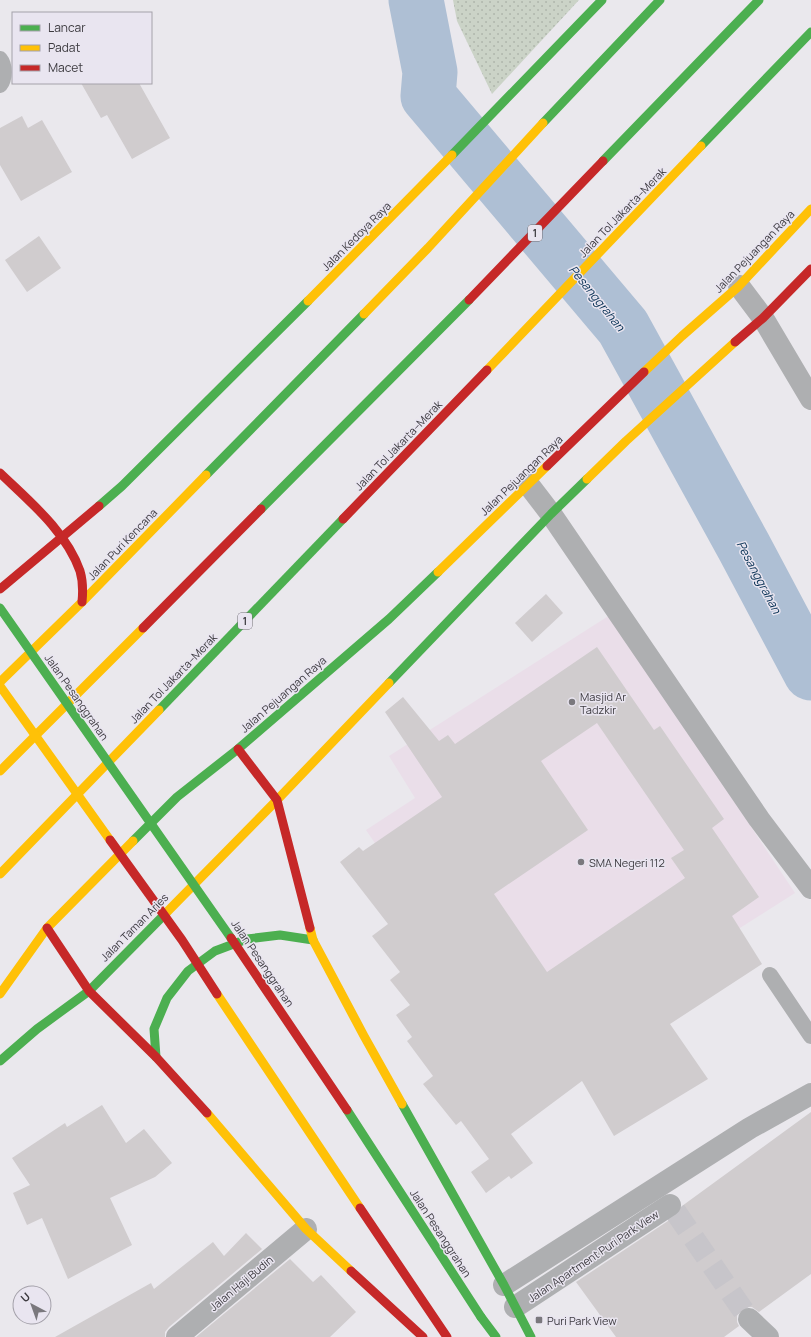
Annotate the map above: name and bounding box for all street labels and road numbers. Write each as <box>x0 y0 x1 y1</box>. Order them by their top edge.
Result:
street label: Jalan Tol Jakarta–Merak <box>575 163 669 260</box>
street label: Jalan Kedoya Raya <box>318 198 394 274</box>
street label: Jalan Pejuangan Raya <box>711 206 797 296</box>
road number: 1 <box>528 225 542 241</box>
street label: Jalan Tol Jakarta–Merak <box>351 396 445 493</box>
street label: Jalan Pejuangan Raya <box>476 432 566 518</box>
street label: Jalan Puri Kencana <box>84 505 160 583</box>
road number: 1 <box>238 613 252 629</box>
street label: Jalan Tol Jakarta–Merak <box>126 629 220 726</box>
street label: Jalan Pesanggrahan <box>42 651 112 743</box>
street label: Jalan Pejuangan Raya <box>237 652 329 736</box>
street label: Jalan Taman Aries <box>97 890 171 964</box>
street label: Jalan Pesanggrahan <box>228 916 298 1010</box>
street label: Jalan Pesanggrahan <box>407 1186 475 1280</box>
street label: Jalan Apartment Puri Park View <box>525 1206 662 1306</box>
street label: Jalan Haji Budin <box>206 1252 276 1314</box>

